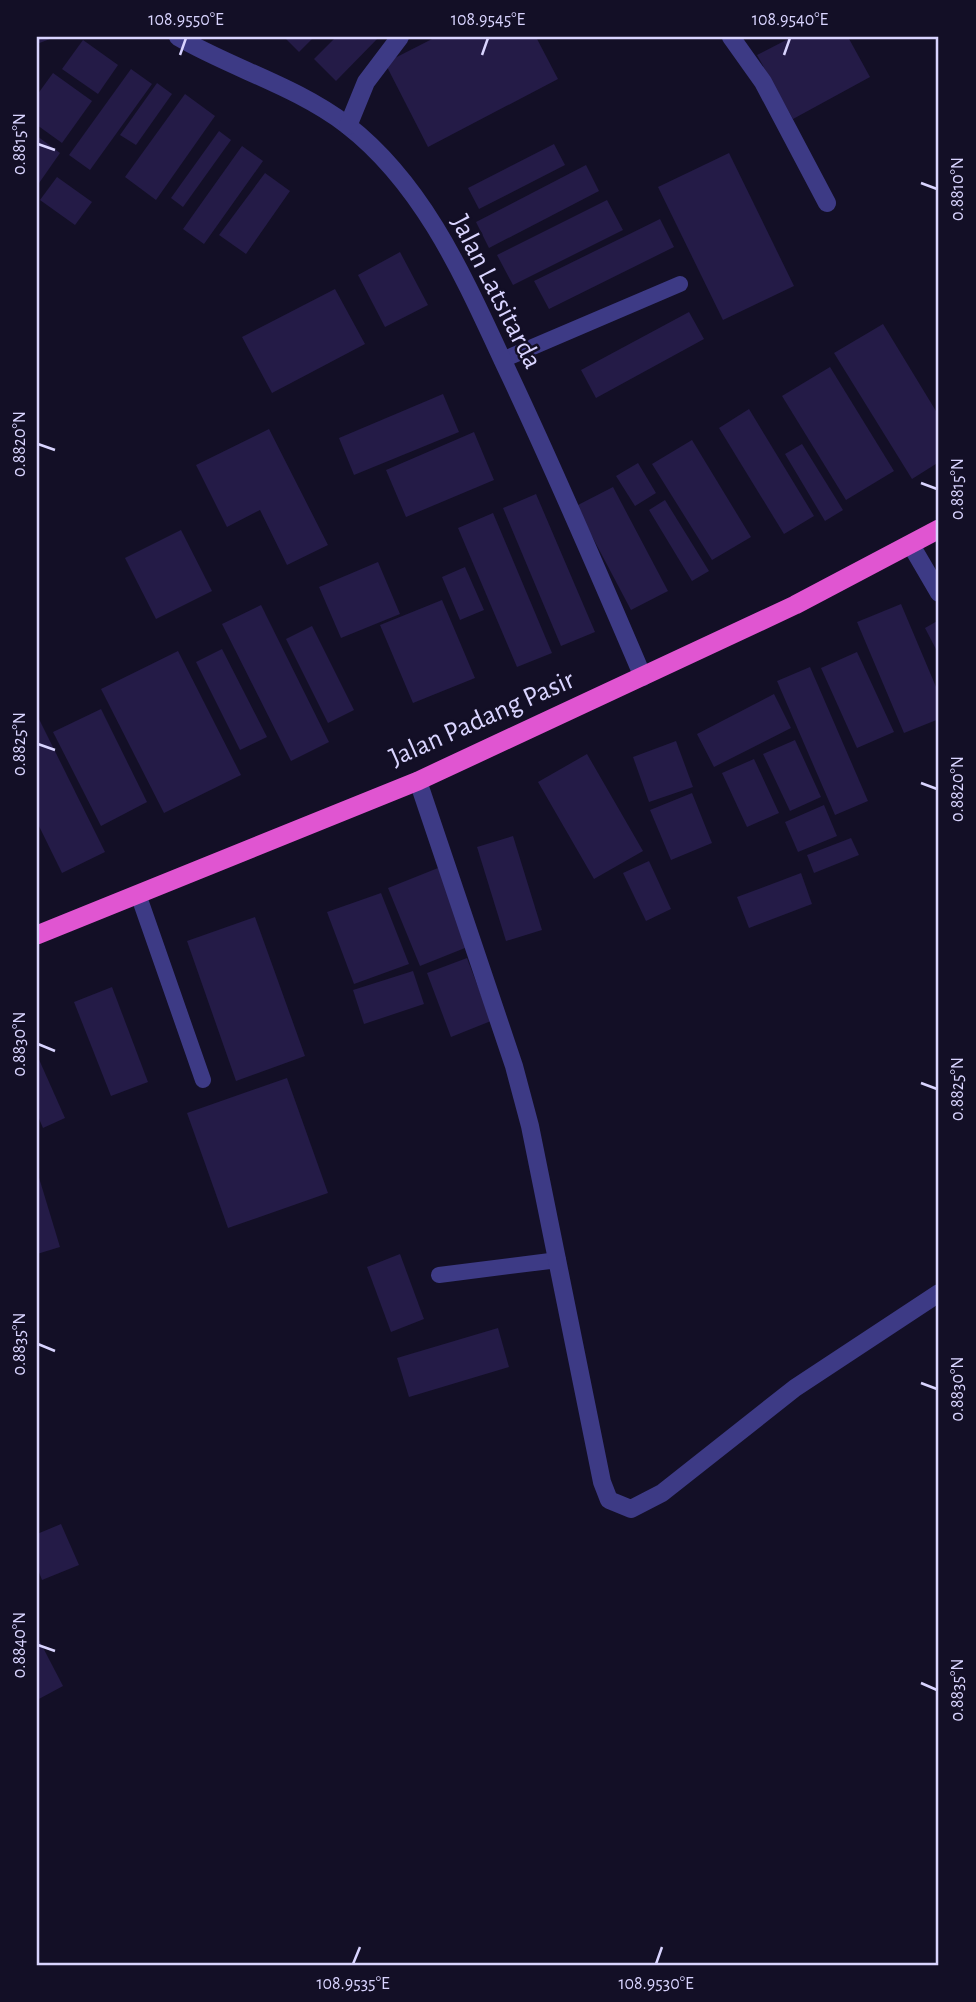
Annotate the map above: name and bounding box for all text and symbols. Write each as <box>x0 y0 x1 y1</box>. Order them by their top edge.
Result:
text: 108.9550°E <box>148 11 224 29</box>
text: 108.9545°E <box>451 11 526 29</box>
text: 108.9540°E <box>752 11 829 29</box>
text: 0.8815°N <box>11 113 29 175</box>
text: 0.8810°N <box>949 157 967 221</box>
street label: Jalan Latsitarda <box>445 211 547 373</box>
text: 0.8820°N <box>11 411 29 477</box>
text: 0.8815°N <box>949 458 967 520</box>
street label: Jalan Padang Pasir <box>385 666 579 772</box>
text: 0.8825°N <box>11 712 29 776</box>
text: 0.8820°N <box>949 756 967 822</box>
text: 0.8830°N <box>11 1011 29 1077</box>
text: 0.8825°N <box>949 1057 967 1121</box>
text: 0.8835°N <box>11 1312 29 1376</box>
text: 0.8830°N <box>949 1356 967 1422</box>
text: 0.8840°N <box>11 1612 29 1678</box>
text: 0.8835°N <box>949 1658 967 1722</box>
text: 108.9535°E <box>316 1975 390 1993</box>
text: 108.9530°E <box>618 1975 694 1993</box>

